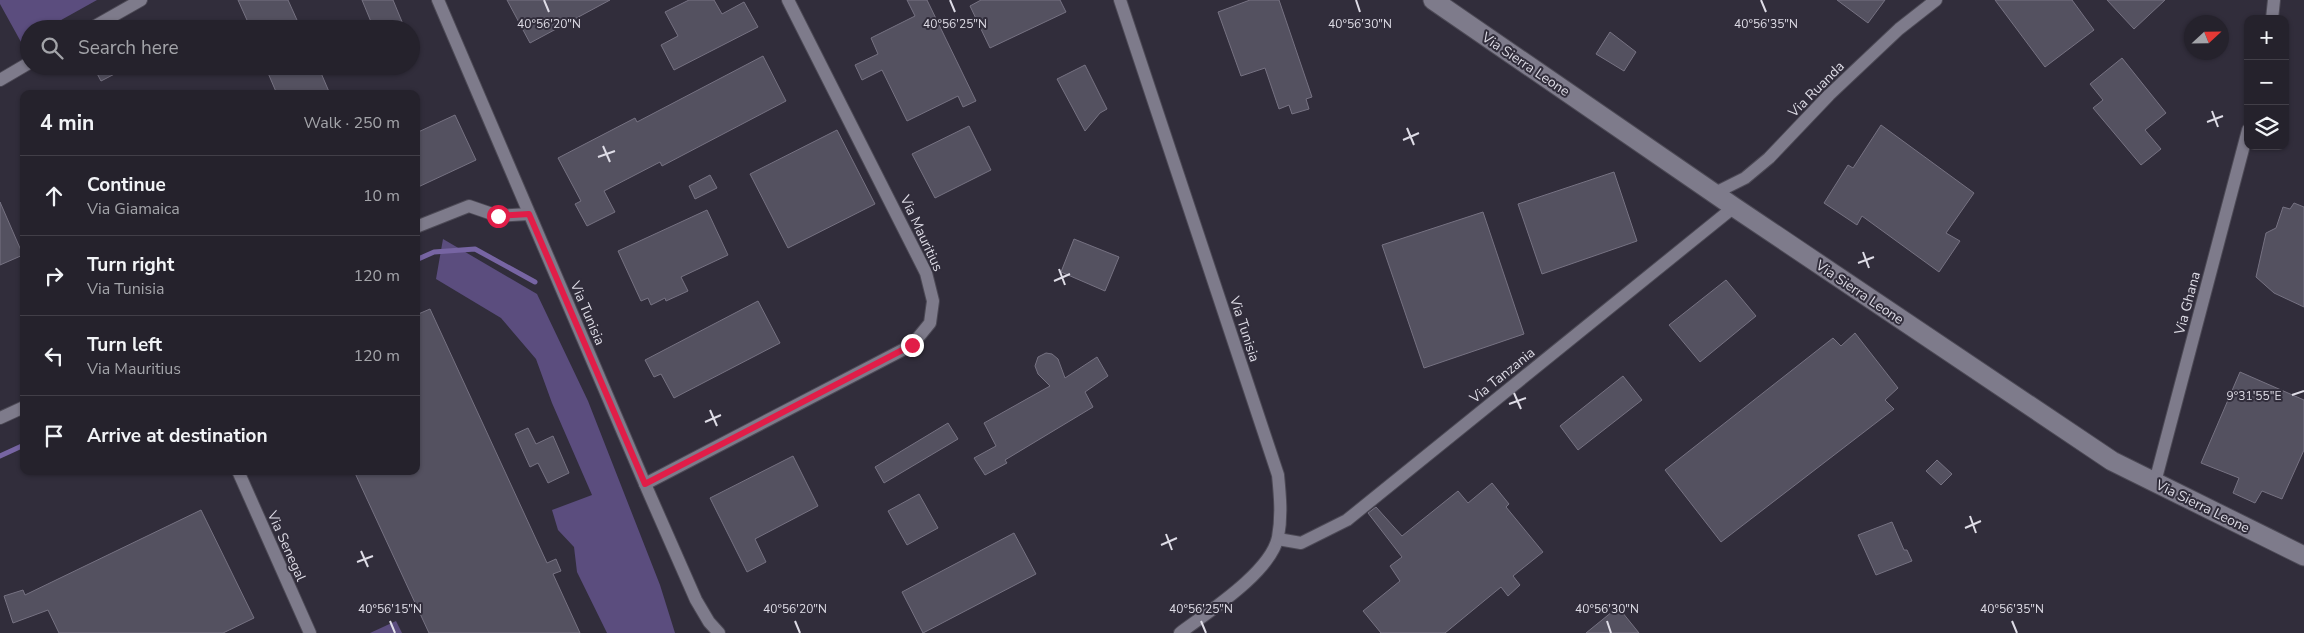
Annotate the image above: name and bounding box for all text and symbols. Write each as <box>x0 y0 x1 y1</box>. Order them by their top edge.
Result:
north arrow <box>2184 15 2229 60</box>
map controls <box>2244 15 2289 150</box>
button: + <box>2244 15 2289 60</box>
text: 40°56'20"N <box>517 16 581 32</box>
text: 40°56'25"N <box>923 16 987 32</box>
text: 40°56'30"N <box>1328 16 1392 32</box>
text: 40°56'35"N <box>1734 16 1798 32</box>
search box <box>20 20 420 75</box>
street label: Via Sierra Leone <box>1477 27 1573 101</box>
icon: search <box>38 34 66 62</box>
text: Search here <box>78 35 179 61</box>
street label: Via Ruanda <box>1783 57 1849 122</box>
button: − <box>2244 60 2289 105</box>
button: layers <box>2244 105 2289 150</box>
text: 4 min <box>40 109 94 137</box>
text: Walk · 250 m <box>304 112 400 134</box>
text: Continue <box>87 172 166 198</box>
icon: ahead <box>40 182 68 210</box>
text: 10 m <box>363 185 400 207</box>
street label: Via Mauritius <box>895 191 948 275</box>
text: Via Giamaica <box>87 198 180 220</box>
route start <box>487 205 510 228</box>
text: Turn right <box>87 252 174 278</box>
street label: Via Sierra Leone <box>1811 255 1907 329</box>
icon: right <box>40 262 68 290</box>
text: 120 m <box>353 265 400 287</box>
street label: Via Ghana <box>2170 269 2205 338</box>
street label: Via Tunisia <box>565 277 610 348</box>
text: Via Tunisia <box>87 278 164 300</box>
street label: Via Tunisia <box>1225 293 1264 364</box>
text: Turn left <box>87 332 162 358</box>
route end <box>901 334 924 357</box>
icon: left <box>40 342 68 370</box>
street label: Via Tanzania <box>1465 343 1539 408</box>
text: 120 m <box>353 345 400 367</box>
text: Via Mauritius <box>87 358 181 380</box>
text: 9°31'55"E <box>2227 388 2281 404</box>
icon: arrive <box>40 422 68 450</box>
text: Arrive at destination <box>87 423 268 449</box>
street label: Via Sierra Leone <box>2152 475 2253 537</box>
street label: Via Senegal <box>262 507 311 585</box>
text: 40°56'15"N <box>358 601 422 617</box>
text: 40°56'20"N <box>763 601 827 617</box>
text: 40°56'25"N <box>1169 601 1233 617</box>
text: 40°56'30"N <box>1575 601 1639 617</box>
text: 40°56'35"N <box>1980 601 2044 617</box>

